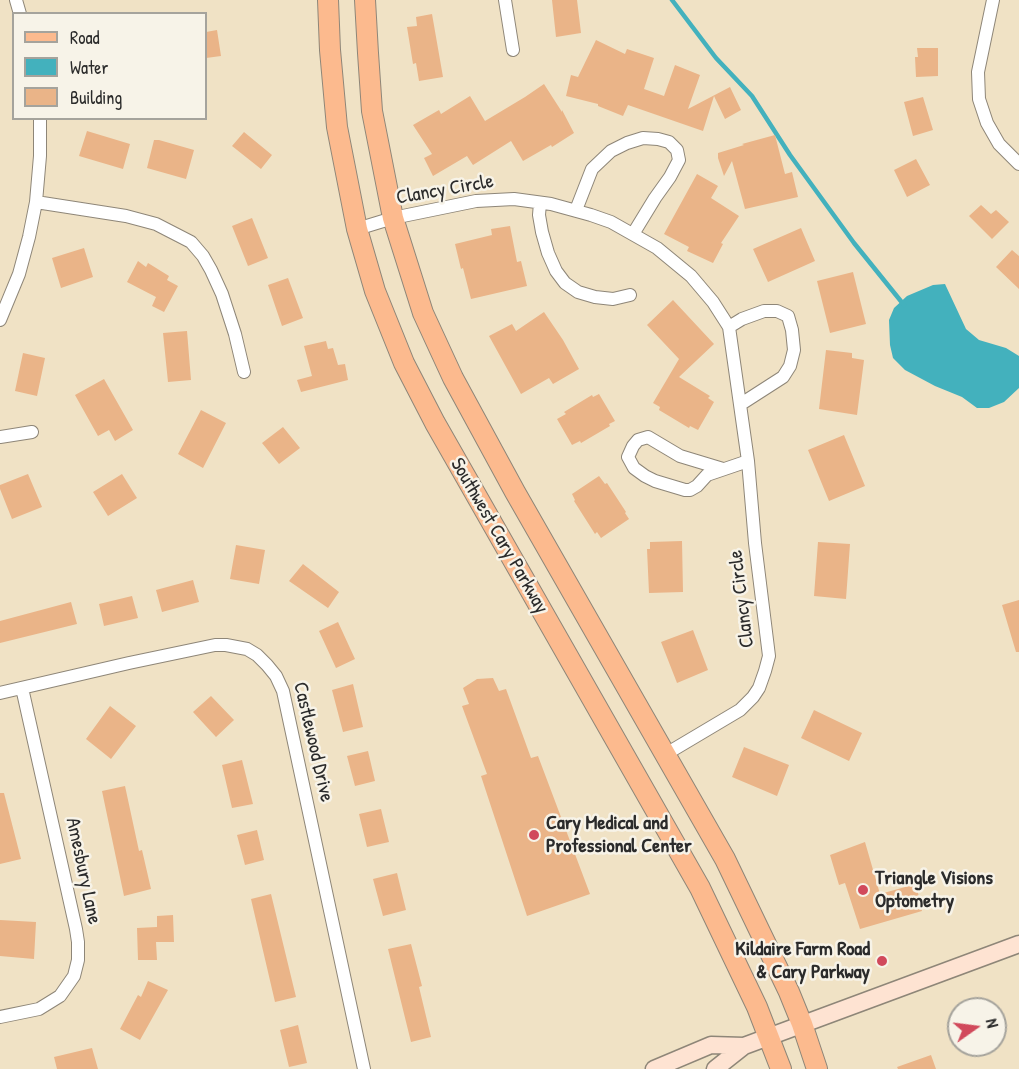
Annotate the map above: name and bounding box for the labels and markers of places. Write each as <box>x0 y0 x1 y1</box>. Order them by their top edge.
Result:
place label: Cary Medical and Professional Center <box>546 812 692 859</box>
marker: Cary Medical and Professional Center <box>527 828 541 842</box>
place label: Triangle Visions Optometry <box>875 867 993 914</box>
marker: Triangle Visions Optometry <box>856 883 870 897</box>
place label: Kildaire Farm Road & Cary Parkway <box>735 938 870 985</box>
marker: Kildaire Farm Road & Cary Parkway <box>875 954 889 968</box>

